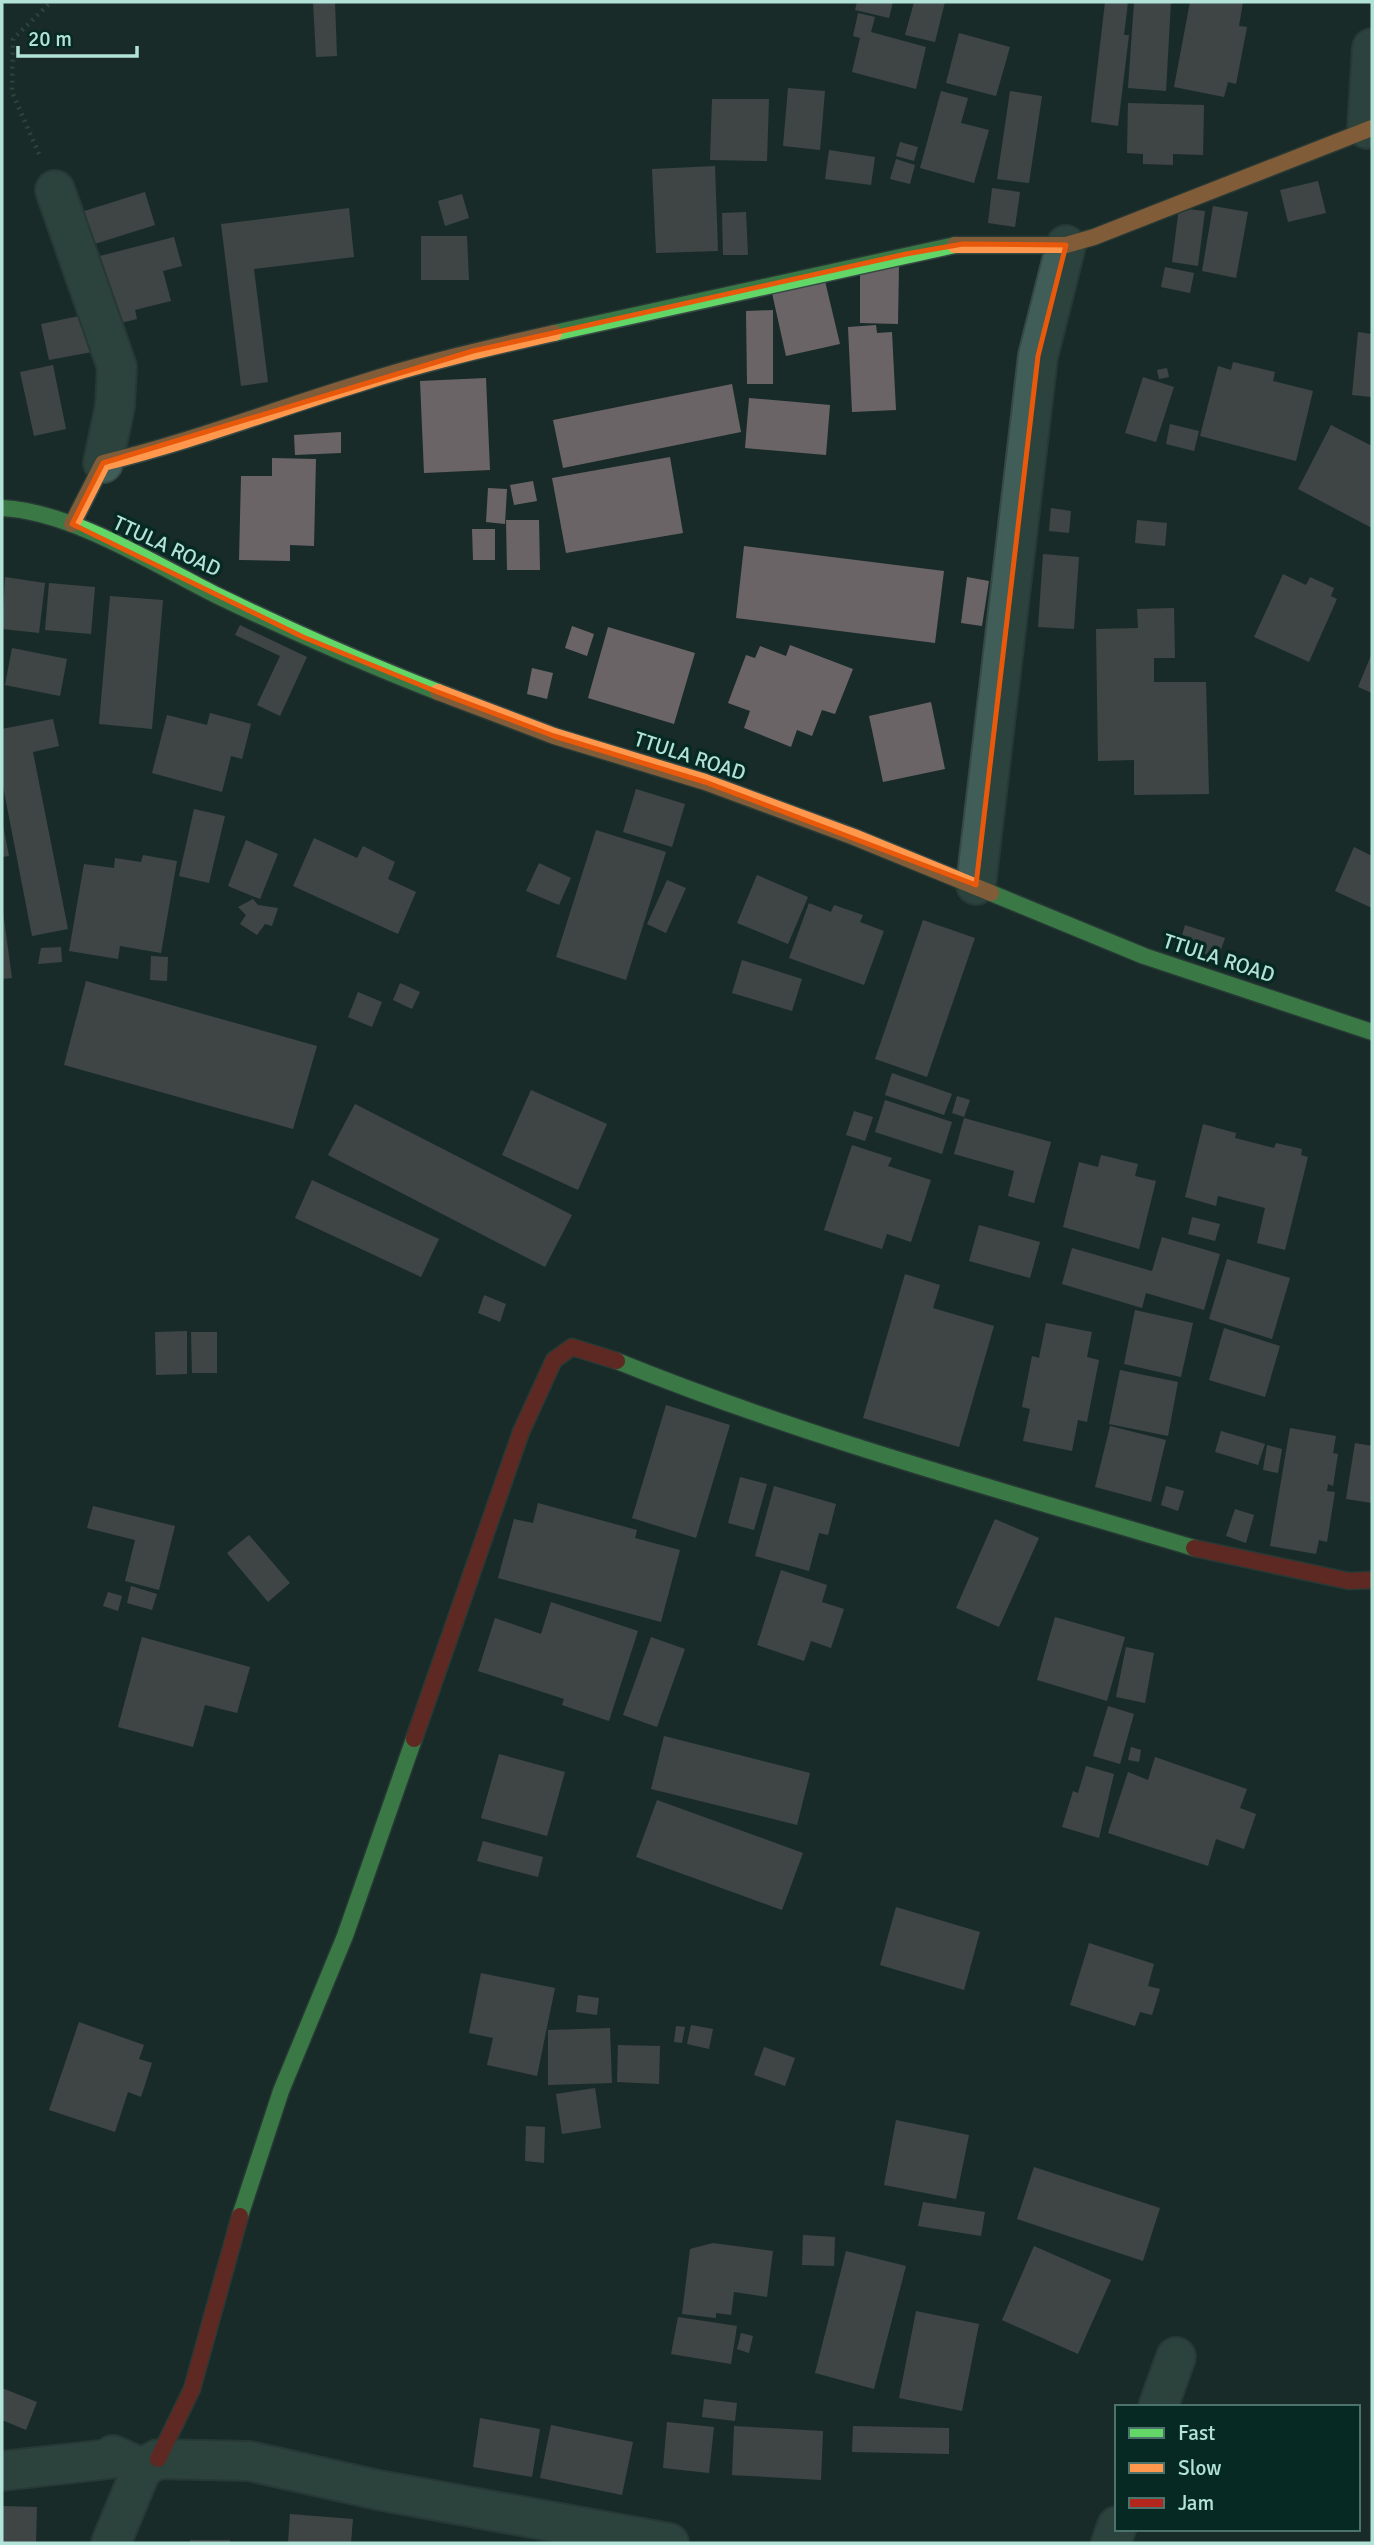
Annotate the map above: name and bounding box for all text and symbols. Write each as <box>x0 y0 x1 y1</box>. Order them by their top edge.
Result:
scale bar <box>18 14 136 58</box>
text: 20 m <box>28 26 72 52</box>
street label: TTULA ROAD <box>109 510 225 582</box>
street label: TTULA ROAD <box>631 726 749 786</box>
street label: TTULA ROAD <box>1160 928 1278 988</box>
legend <box>1115 2405 1360 2531</box>
text: Fast <box>1178 2420 1215 2446</box>
text: Slow <box>1178 2455 1222 2481</box>
text: Jam <box>1178 2490 1214 2516</box>

